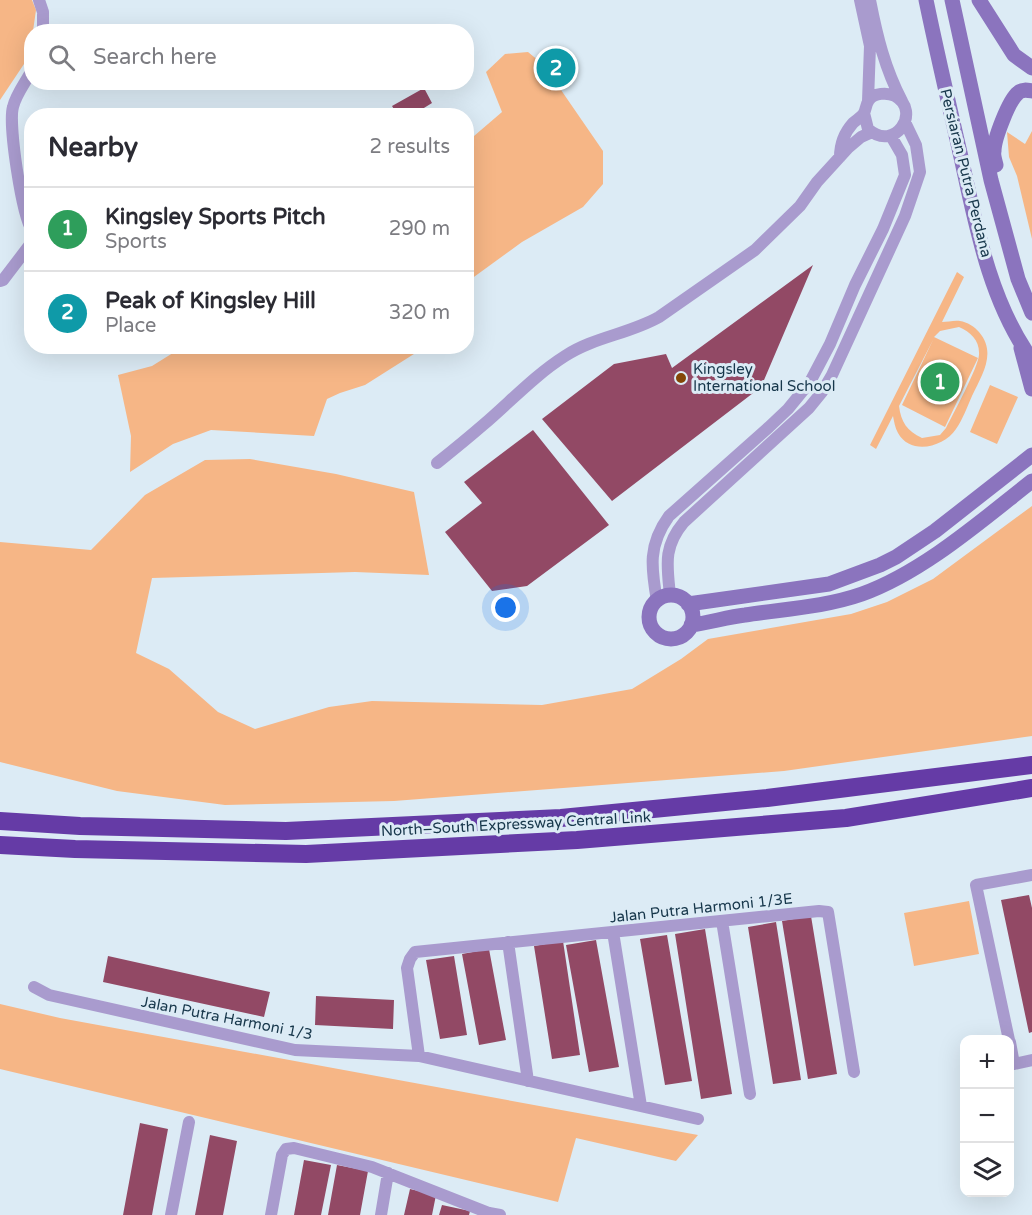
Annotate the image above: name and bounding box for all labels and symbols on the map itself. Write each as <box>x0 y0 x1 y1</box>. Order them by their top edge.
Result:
pin: 2 <box>536 46 576 90</box>
street label: Persiaran Putra Perdana <box>936 87 996 259</box>
place label: Kingsley International School <box>693 360 835 395</box>
pin: 1 <box>920 360 960 404</box>
marker: Kingsley International School <box>674 371 688 385</box>
your location <box>491 593 520 622</box>
street label: North–South Expressway Central Link <box>381 808 651 840</box>
street label: Jalan Putra Harmoni 1/3E <box>609 889 793 927</box>
street label: Jalan Putra Harmoni 1/3 <box>140 993 314 1043</box>

